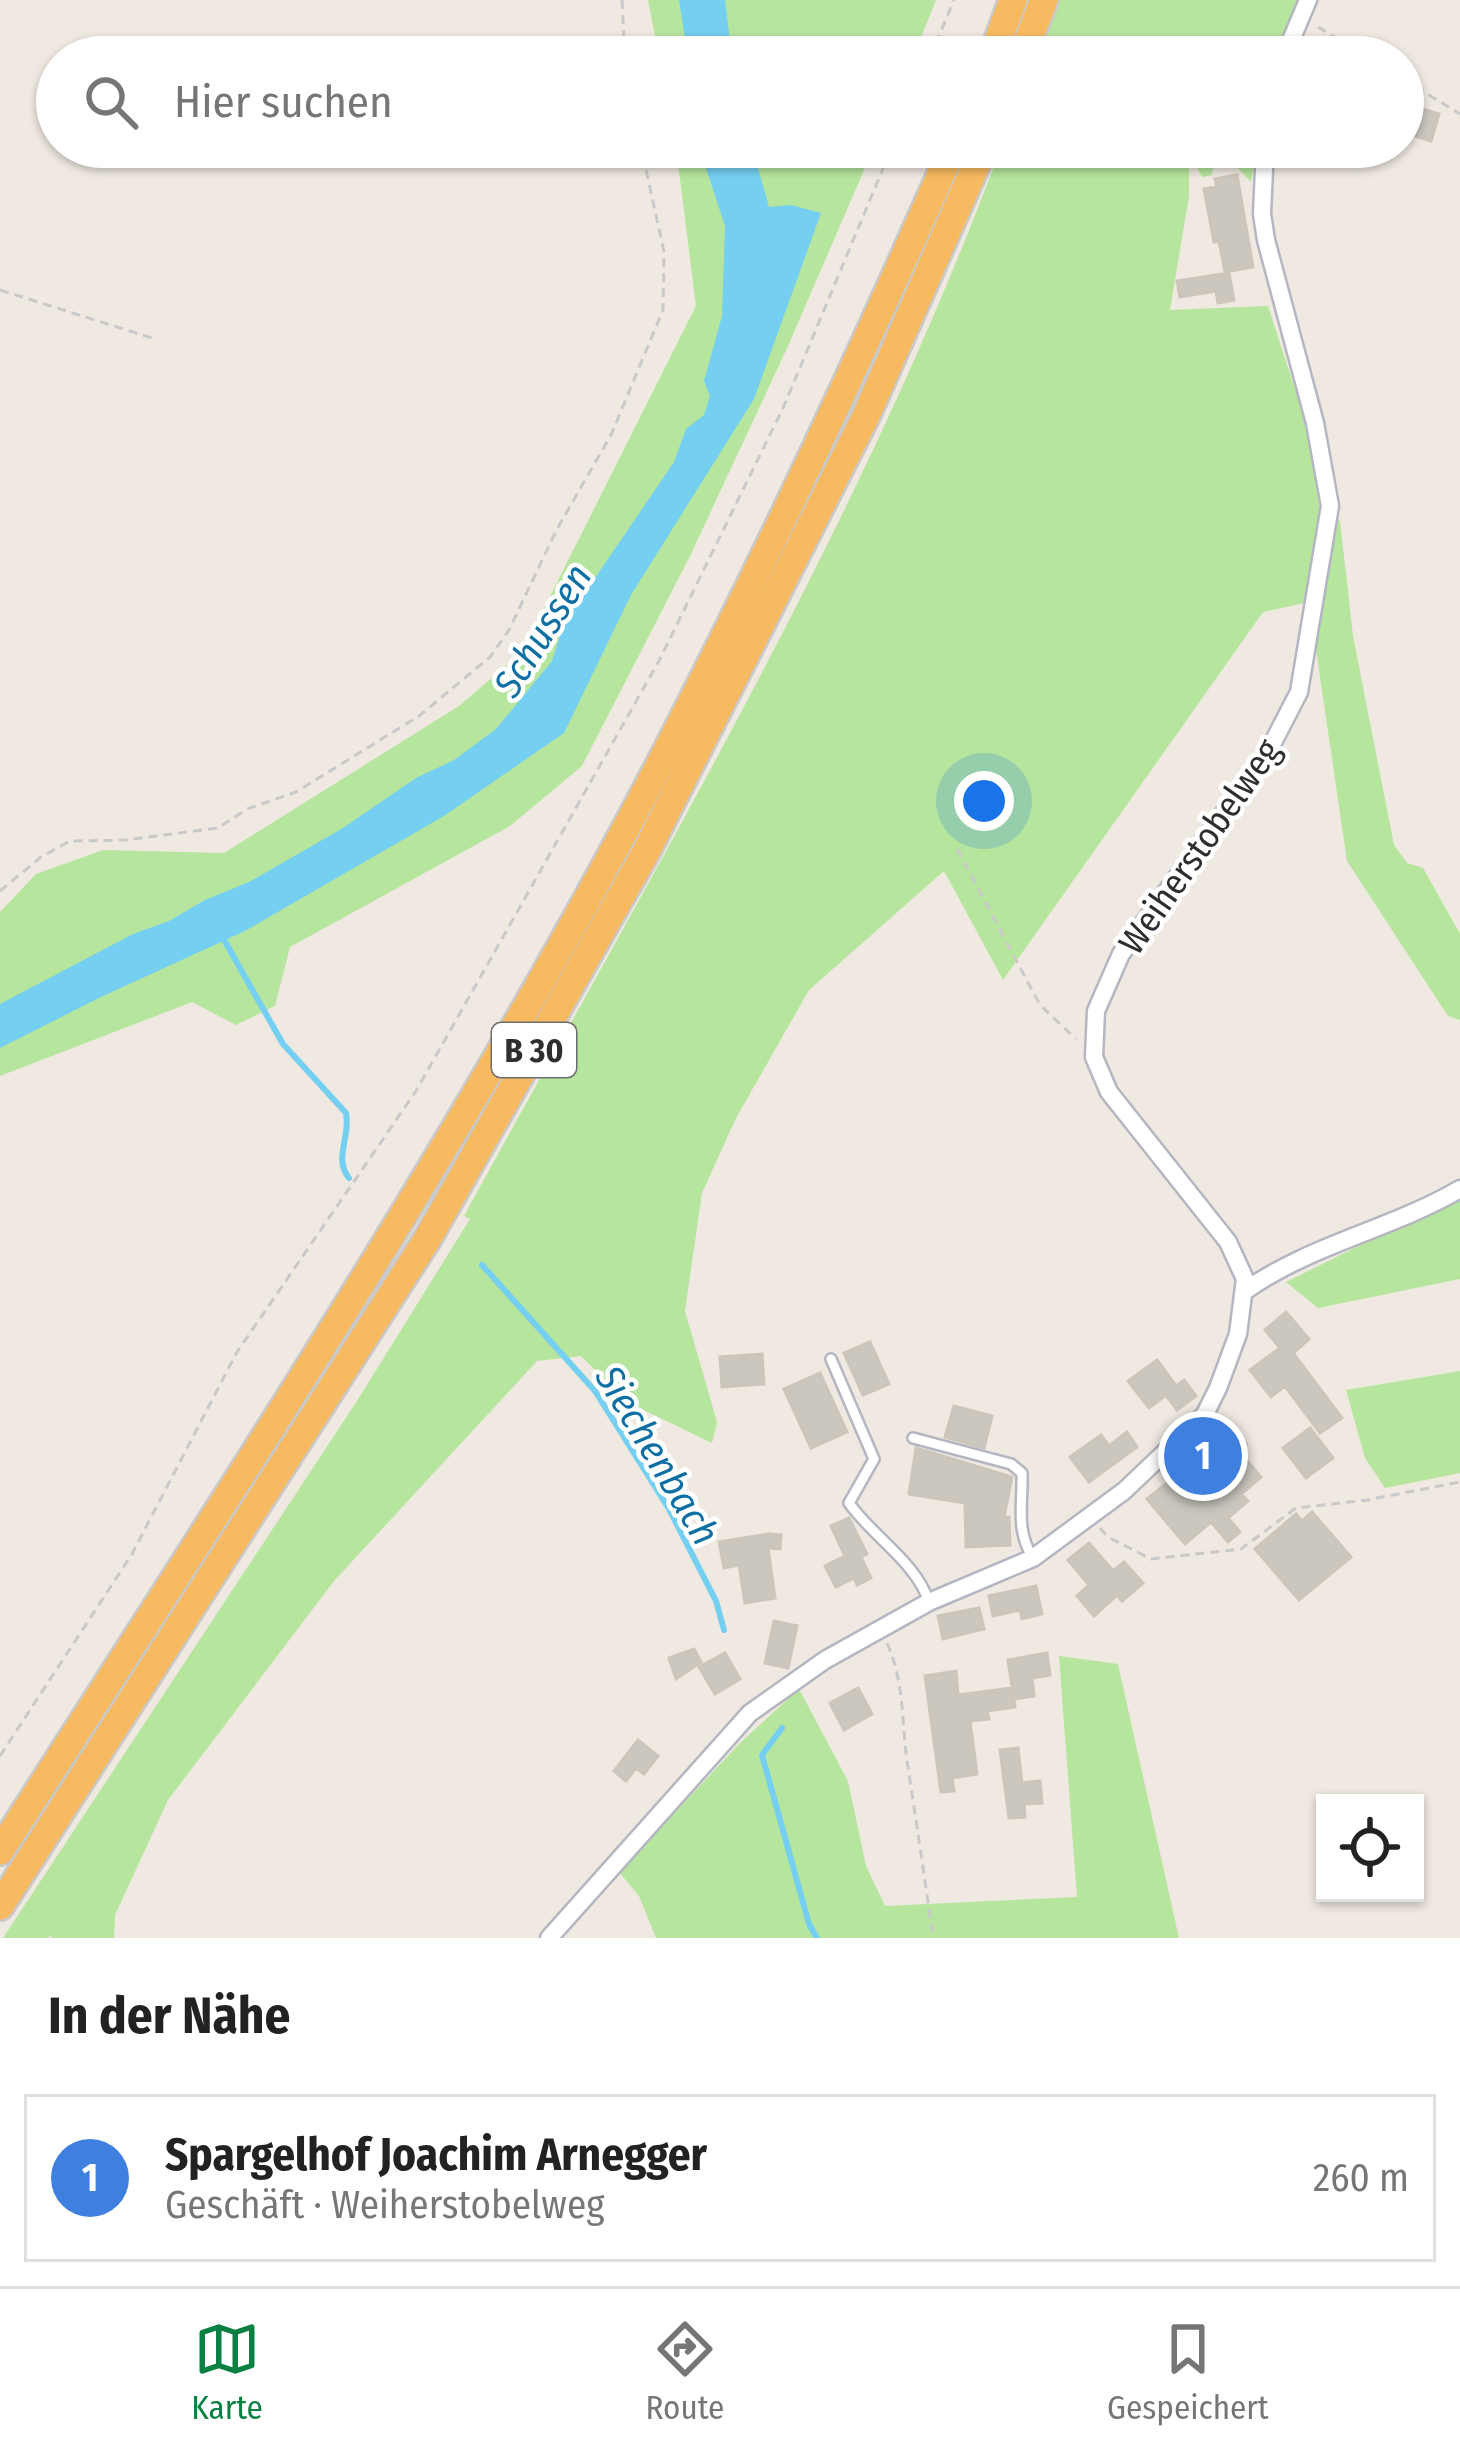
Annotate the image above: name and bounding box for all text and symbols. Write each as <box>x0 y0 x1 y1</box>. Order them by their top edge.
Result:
search box <box>36 36 1424 168</box>
icon: search <box>78 69 144 135</box>
text: Hier suchen <box>174 75 393 129</box>
water label: Schussen <box>484 556 602 706</box>
street label: Weiherstobelweg <box>1109 730 1290 963</box>
your location <box>954 771 1014 831</box>
road number: B 30 <box>492 1023 576 1077</box>
water label: Siechenbach <box>585 1357 729 1553</box>
pin: 1 <box>1164 1411 1242 1501</box>
map controls <box>1316 1794 1424 1902</box>
button: locate <box>1316 1794 1424 1902</box>
text: In der Nähe <box>48 1985 290 2047</box>
text: Spargelhof Joachim Arnegger <box>165 2128 707 2182</box>
text: 1 <box>82 2155 98 2201</box>
text: 260 m <box>1313 2155 1409 2201</box>
text: Geschäft · Weiherstobelweg <box>165 2182 605 2228</box>
tab: Karte <box>191 2316 263 2428</box>
tab: Route <box>646 2316 724 2428</box>
tab: Gespeichert <box>1107 2316 1269 2428</box>

